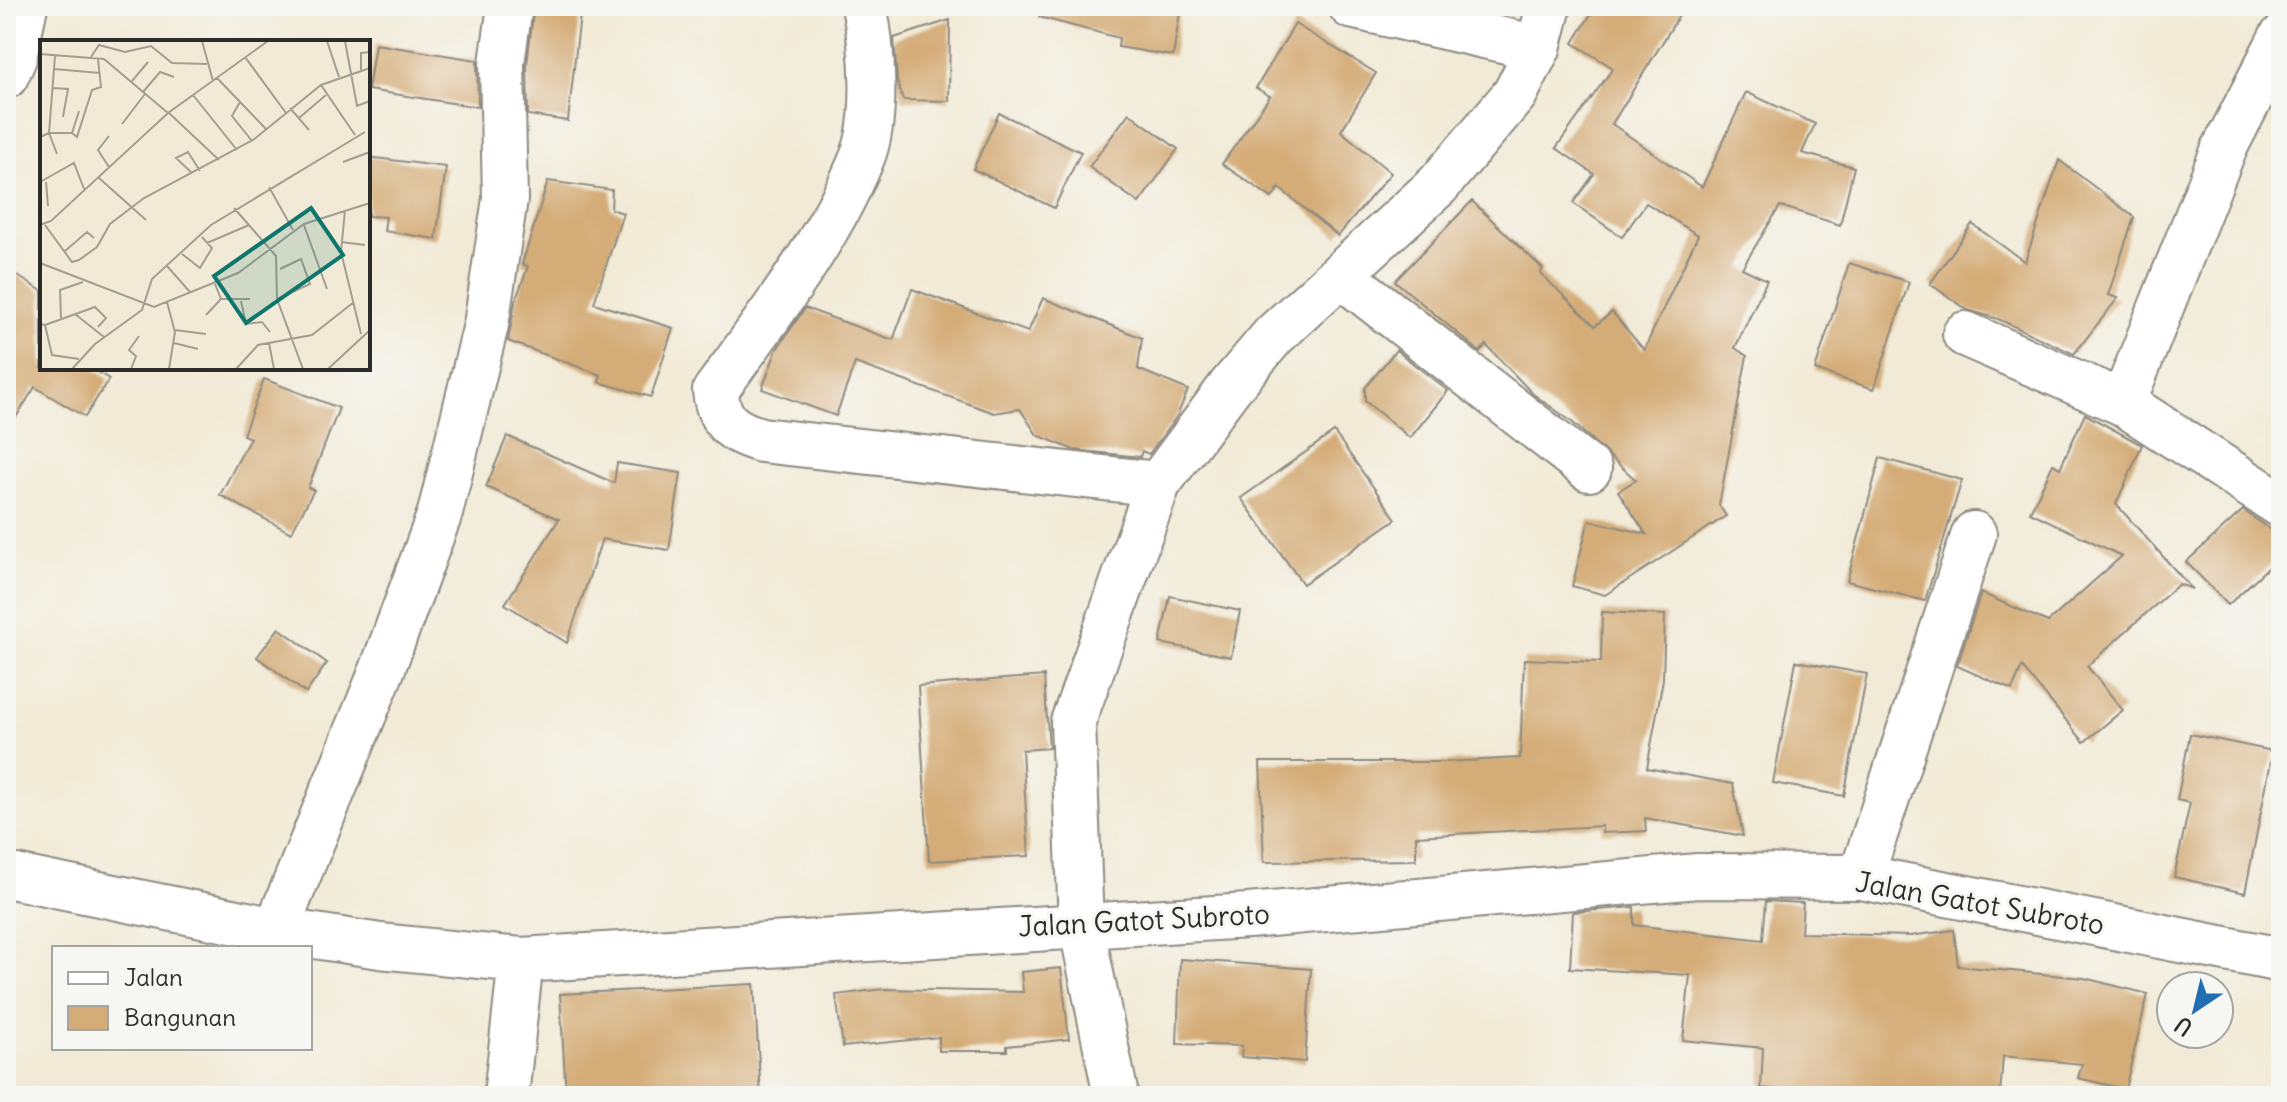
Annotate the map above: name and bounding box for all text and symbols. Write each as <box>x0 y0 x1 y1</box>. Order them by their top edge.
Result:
inset map <box>40 40 370 370</box>
street label: Jalan Gatot Subroto <box>1853 863 2107 943</box>
street label: Jalan Gatot Subroto <box>1017 895 1271 945</box>
legend <box>52 946 312 1050</box>
text: Jalan <box>124 962 183 992</box>
north arrow <box>2155 970 2235 1050</box>
text: Bangunan <box>124 1002 236 1032</box>
text: U <box>2169 1011 2198 1042</box>

